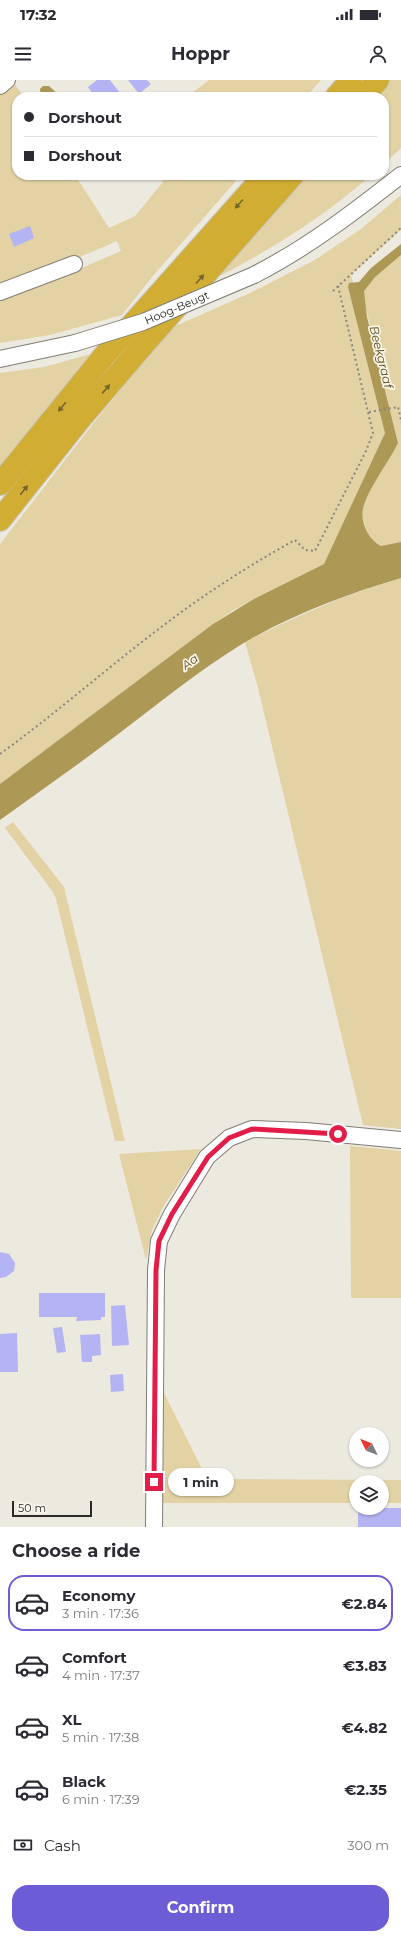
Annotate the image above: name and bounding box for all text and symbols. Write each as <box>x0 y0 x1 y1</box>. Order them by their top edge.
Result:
text: 17:32 <box>20 5 56 24</box>
icon: menu <box>12 43 34 65</box>
text: Hoppr <box>171 43 230 65</box>
icon: person <box>367 43 389 65</box>
text: Dorshout <box>48 108 122 127</box>
text: Dorshout <box>48 146 122 165</box>
one-way arrow <box>235 199 244 209</box>
one-way arrow <box>195 275 204 284</box>
street label: Hoog-Beugt <box>142 288 212 328</box>
water label: Beekgraaf <box>367 324 397 391</box>
one-way arrow <box>102 383 111 394</box>
one-way arrow <box>57 402 66 413</box>
one-way arrow <box>20 484 29 495</box>
water label: Aa <box>178 651 201 673</box>
route start <box>329 1125 347 1143</box>
north arrow <box>349 1427 389 1467</box>
map controls <box>349 1427 389 1515</box>
callout: 1 min <box>168 1468 234 1496</box>
route end <box>145 1473 163 1491</box>
text: 1 min <box>183 1474 219 1490</box>
button: layers <box>349 1475 389 1515</box>
scale bar <box>12 1499 92 1518</box>
text: 50 m <box>18 1501 46 1515</box>
text: Choose a ride <box>12 1540 140 1562</box>
icon: car <box>14 1585 50 1621</box>
text: Economy <box>62 1586 135 1605</box>
text: €2.84 <box>342 1594 387 1613</box>
text: 3 min · 17:36 <box>62 1605 139 1621</box>
icon: car <box>14 1647 50 1683</box>
text: Comfort <box>62 1648 127 1667</box>
text: €3.83 <box>343 1656 387 1675</box>
text: 4 min · 17:37 <box>62 1667 140 1683</box>
icon: car <box>14 1709 50 1745</box>
text: XL <box>62 1710 81 1729</box>
text: €4.82 <box>342 1718 387 1737</box>
text: 5 min · 17:38 <box>62 1729 139 1745</box>
icon: car <box>14 1771 50 1807</box>
text: Black <box>62 1772 106 1791</box>
text: €2.35 <box>344 1780 387 1799</box>
text: 6 min · 17:39 <box>62 1791 140 1807</box>
icon: cash <box>12 1834 34 1856</box>
text: Cash <box>44 1836 81 1855</box>
text: 300 m <box>347 1837 389 1853</box>
button: Confirm <box>12 1885 389 1931</box>

